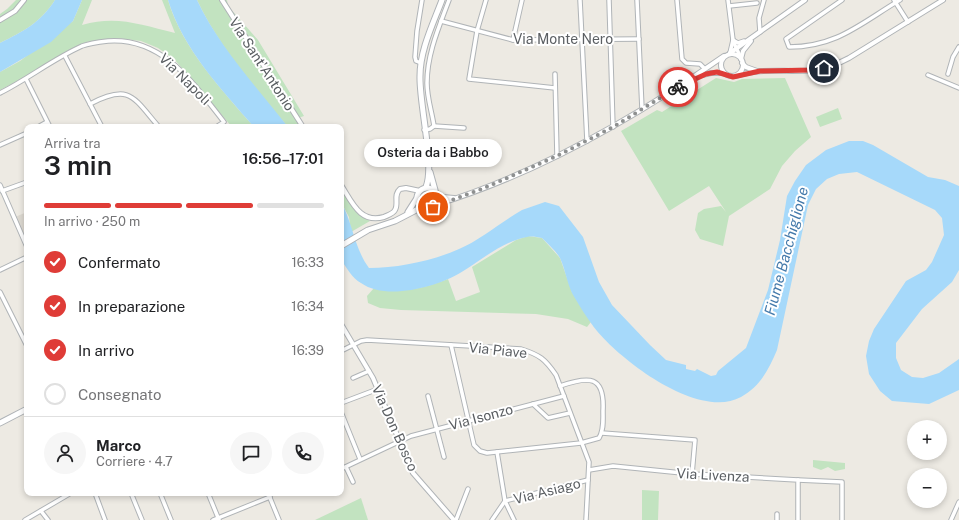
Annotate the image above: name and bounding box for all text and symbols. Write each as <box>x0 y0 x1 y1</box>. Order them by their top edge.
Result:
street label: Via Sant'Antonio <box>226 14 298 114</box>
street label: Via Monte Nero <box>513 31 613 47</box>
street label: Via Napoli <box>156 50 214 108</box>
pin <box>807 51 841 85</box>
icon: home <box>813 57 835 79</box>
courier <box>658 67 698 107</box>
icon: bike <box>667 76 689 98</box>
text: Arriva tra <box>44 136 100 151</box>
callout: Osteria da i Babbo <box>364 139 502 167</box>
text: Osteria da i Babbo <box>377 145 489 160</box>
text: 3 min <box>44 150 112 181</box>
text: 16:56–17:01 <box>242 150 324 167</box>
water label: Fiume Bacchiglione <box>761 185 811 317</box>
pin <box>416 190 450 224</box>
icon: bag <box>422 196 444 218</box>
text: In arrivo · 250 m <box>44 214 140 229</box>
icon: check <box>44 251 66 273</box>
text: Confermato <box>78 254 160 271</box>
text: 16:33 <box>291 255 324 270</box>
icon: check <box>44 295 66 317</box>
text: In preparazione <box>78 298 185 315</box>
text: 16:34 <box>291 299 324 314</box>
icon: check <box>44 339 66 361</box>
street label: Via Piave <box>468 339 528 361</box>
text: In arrivo <box>78 342 134 359</box>
text: 16:39 <box>291 343 324 358</box>
street label: Via Don Bosco <box>369 382 421 474</box>
text: Consegnato <box>78 386 161 403</box>
street label: Via Isonzo <box>447 401 515 433</box>
map controls <box>907 420 947 508</box>
button: + <box>907 420 947 460</box>
button: person <box>44 432 86 474</box>
button: chat <box>230 432 272 474</box>
button: phone <box>282 432 324 474</box>
text: Marco <box>96 437 141 454</box>
text: Corriere · 4.7 <box>96 454 173 469</box>
street label: Via Livenza <box>676 465 750 485</box>
button: − <box>907 468 947 508</box>
street label: Via Asiago <box>512 475 582 507</box>

